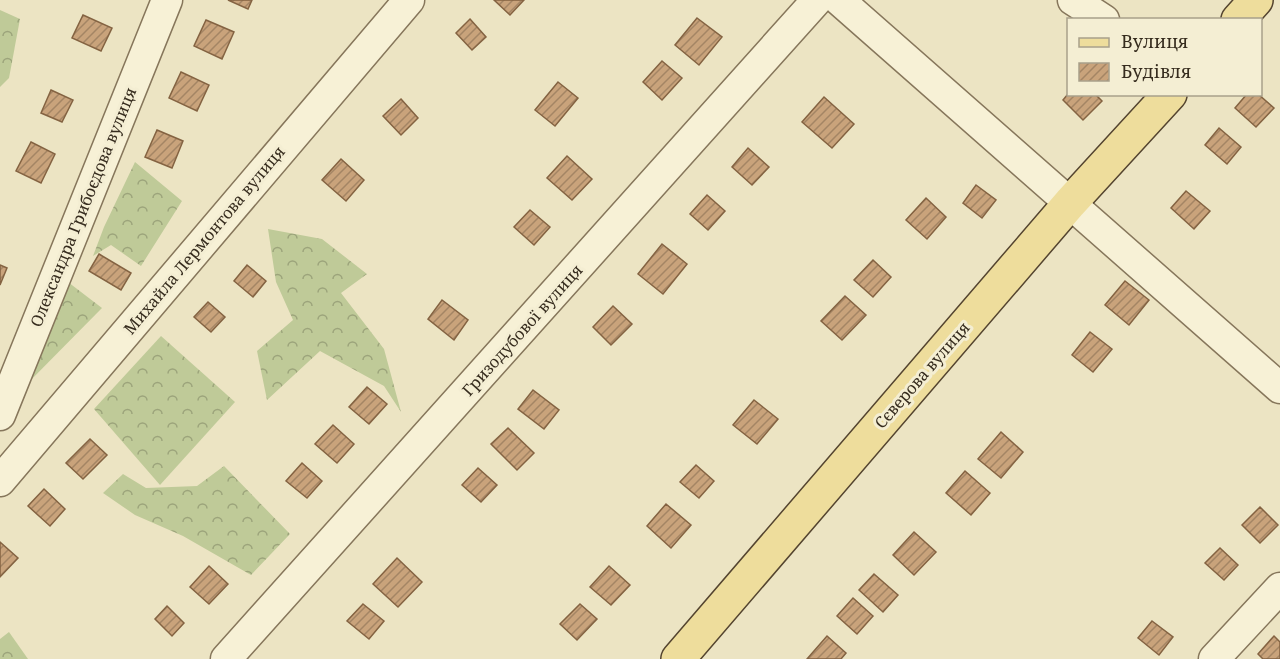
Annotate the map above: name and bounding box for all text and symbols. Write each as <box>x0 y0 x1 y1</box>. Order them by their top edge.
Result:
legend <box>1067 18 1262 96</box>
text: Вулиця <box>1121 29 1188 53</box>
text: Будівля <box>1121 59 1191 83</box>
street label: Олександра Грибоєдова вулиця <box>25 84 141 330</box>
street label: Михайла Лермонтова вулиця <box>118 141 290 339</box>
street label: Гризодубової вулиця <box>457 259 587 401</box>
street label: Сєверова вулиця <box>869 317 975 433</box>

